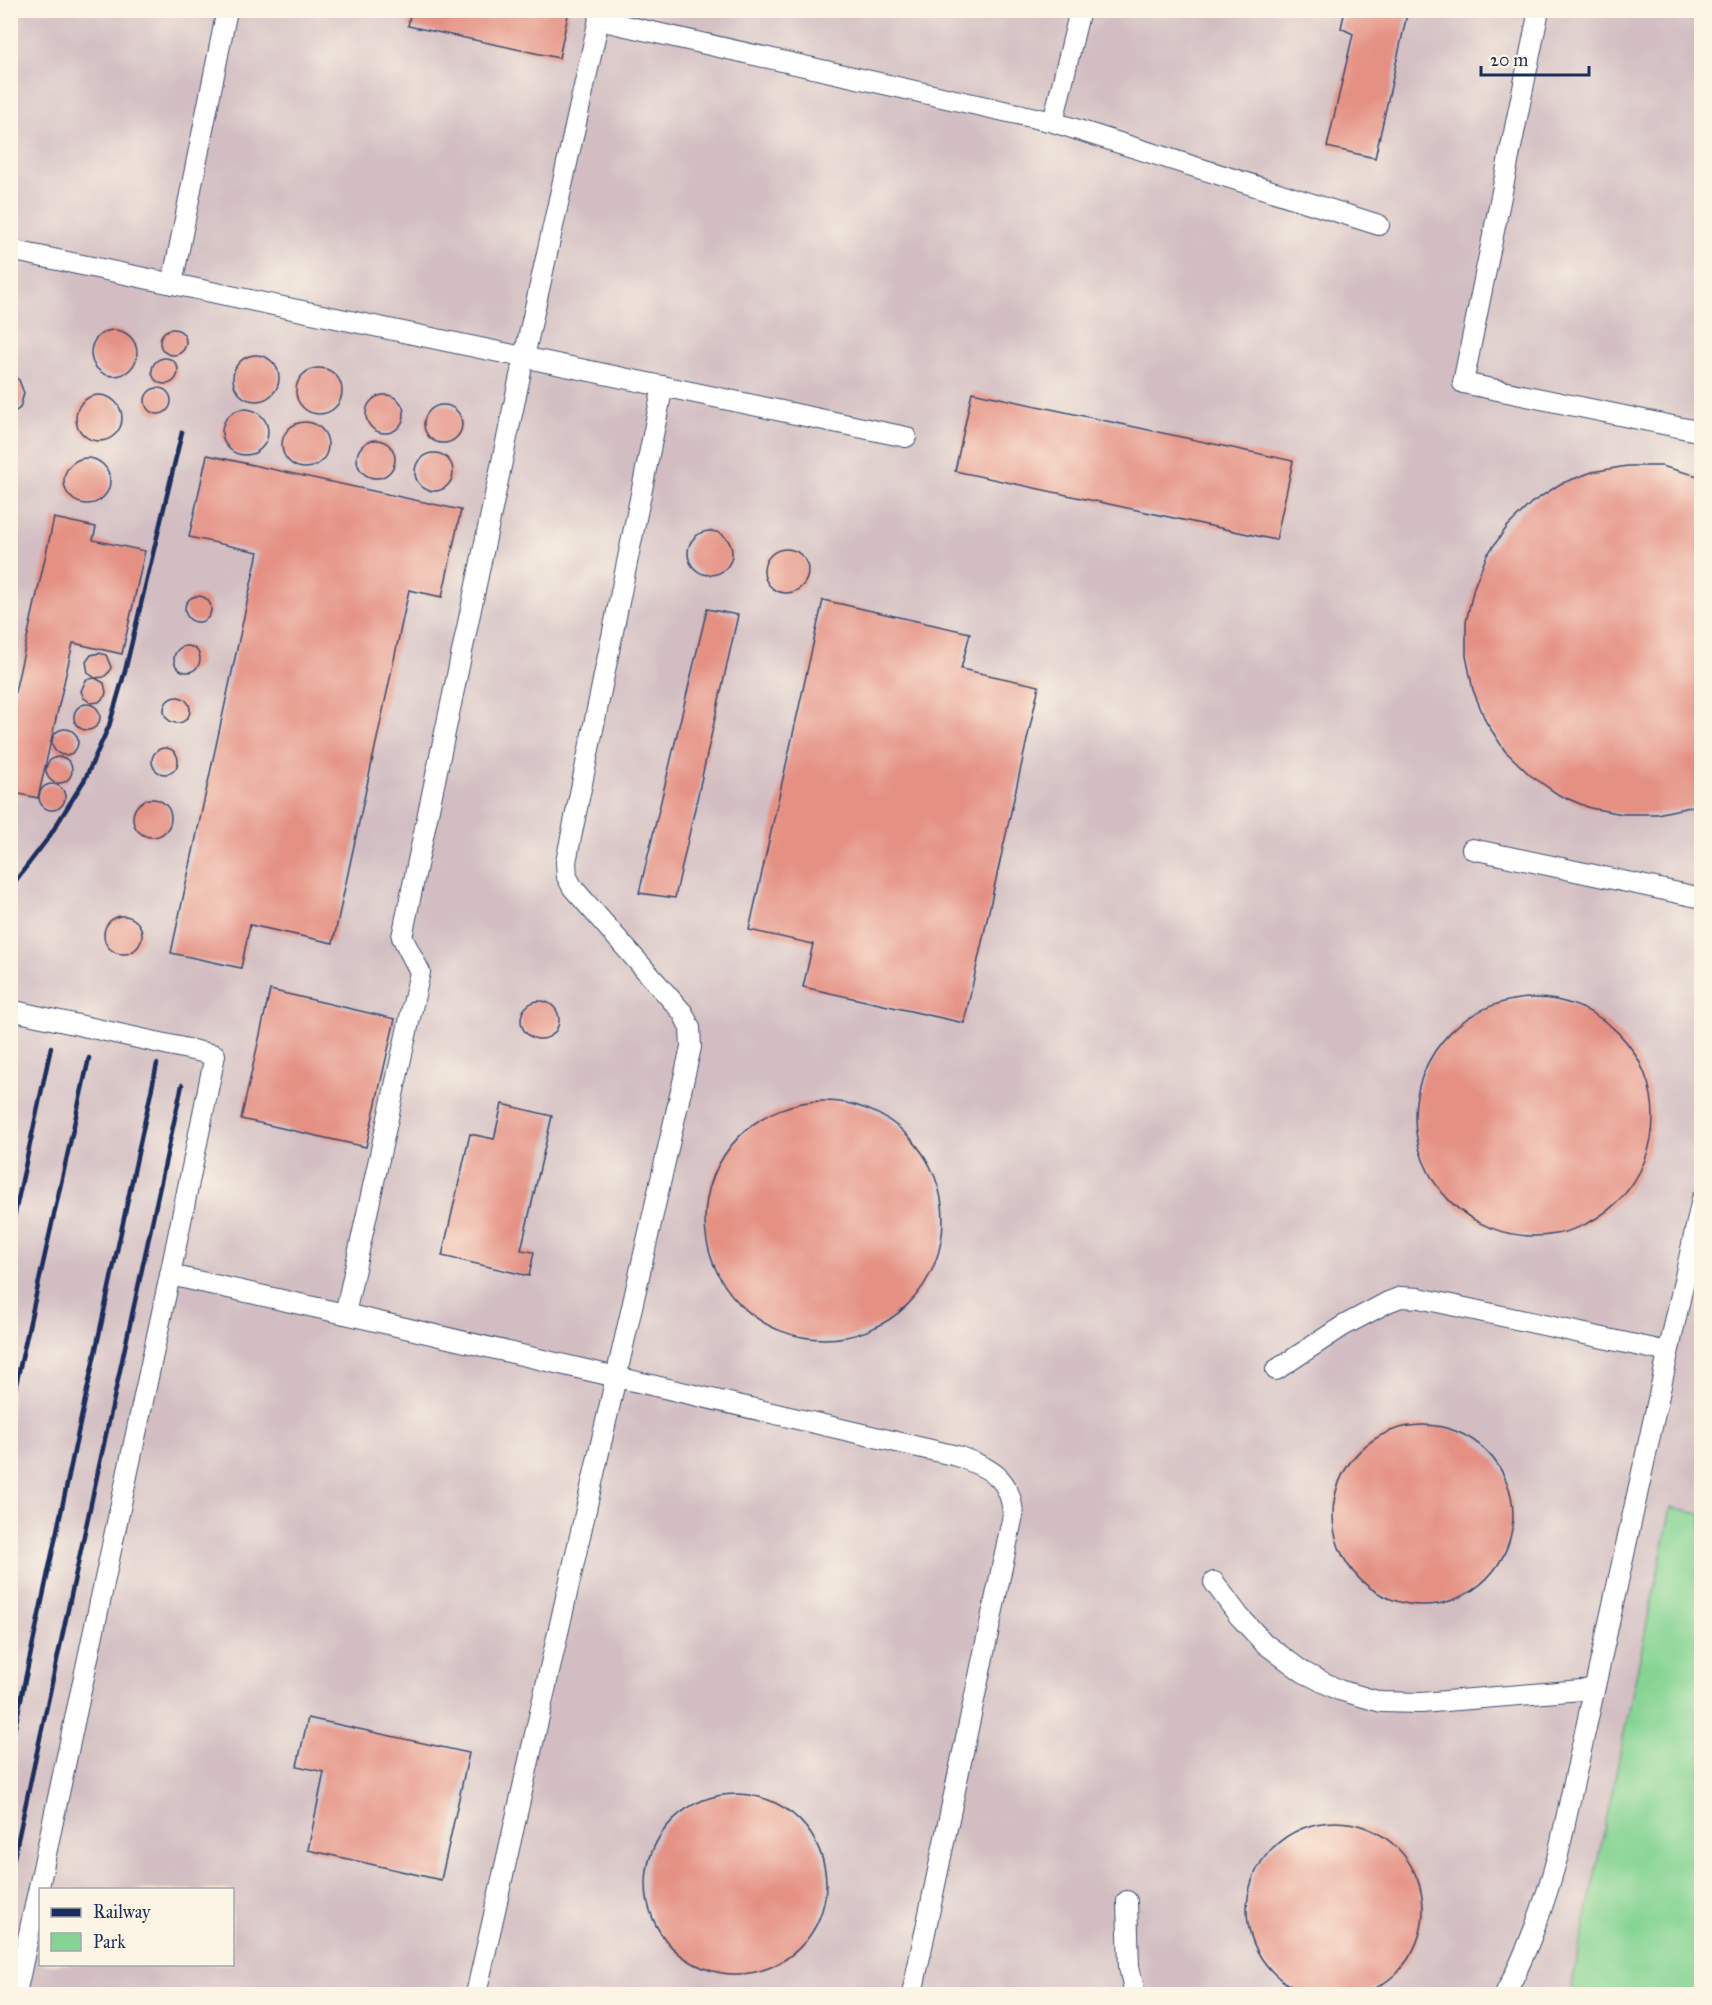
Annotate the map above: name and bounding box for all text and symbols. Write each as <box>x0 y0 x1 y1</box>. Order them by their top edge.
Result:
scale bar <box>1481 39 1589 77</box>
text: 20 m <box>1490 49 1528 71</box>
legend <box>39 1888 234 1966</box>
text: Railway <box>93 1901 151 1923</box>
text: Park <box>93 1931 126 1953</box>

